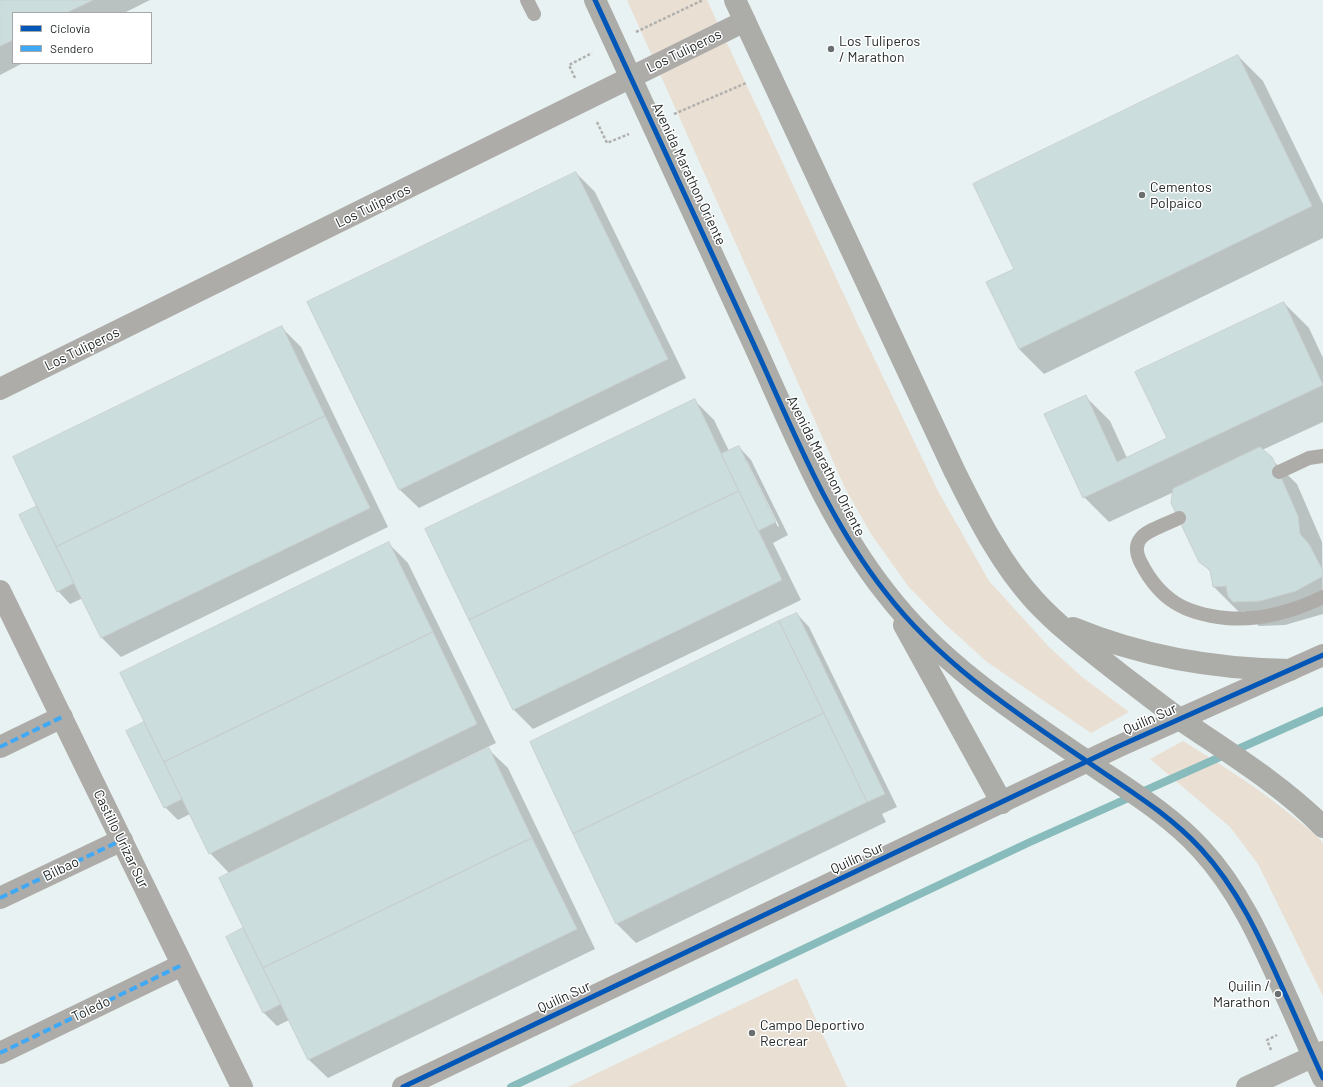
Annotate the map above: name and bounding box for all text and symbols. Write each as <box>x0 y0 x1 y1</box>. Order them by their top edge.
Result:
legend <box>12 12 152 64</box>
text: Ciclovía <box>50 21 90 35</box>
street label: Los Tuliperos <box>644 26 724 76</box>
place label: Los Tuliperos / Marathon <box>839 33 920 66</box>
text: Sendero <box>50 41 94 55</box>
marker: Los Tuliperos / Marathon <box>826 44 836 54</box>
street label: Avenida Marathon Oriente <box>649 100 729 248</box>
place label: Cementos Polpaico <box>1150 179 1212 212</box>
street label: Los Tuliperos <box>333 181 413 231</box>
marker: Cementos Polpaico <box>1137 190 1147 200</box>
street label: Los Tuliperos <box>42 324 122 374</box>
street label: Avenida Marathon Oriente <box>783 393 869 539</box>
street label: Quilín Sur <box>1121 700 1179 738</box>
street label: Castillo Urizar Sur <box>90 787 152 891</box>
street label: Quilín Sur <box>828 838 886 878</box>
street label: Bilbao <box>40 853 82 885</box>
street label: Quilín Sur <box>535 977 593 1017</box>
place label: Quilin / Marathon <box>1213 978 1270 1010</box>
marker: Quilin / Marathon <box>1273 989 1283 999</box>
street label: Toledo <box>69 993 113 1025</box>
place label: Campo Deportivo Recrear <box>760 1017 865 1050</box>
marker: Campo Deportivo Recrear <box>747 1028 757 1038</box>

